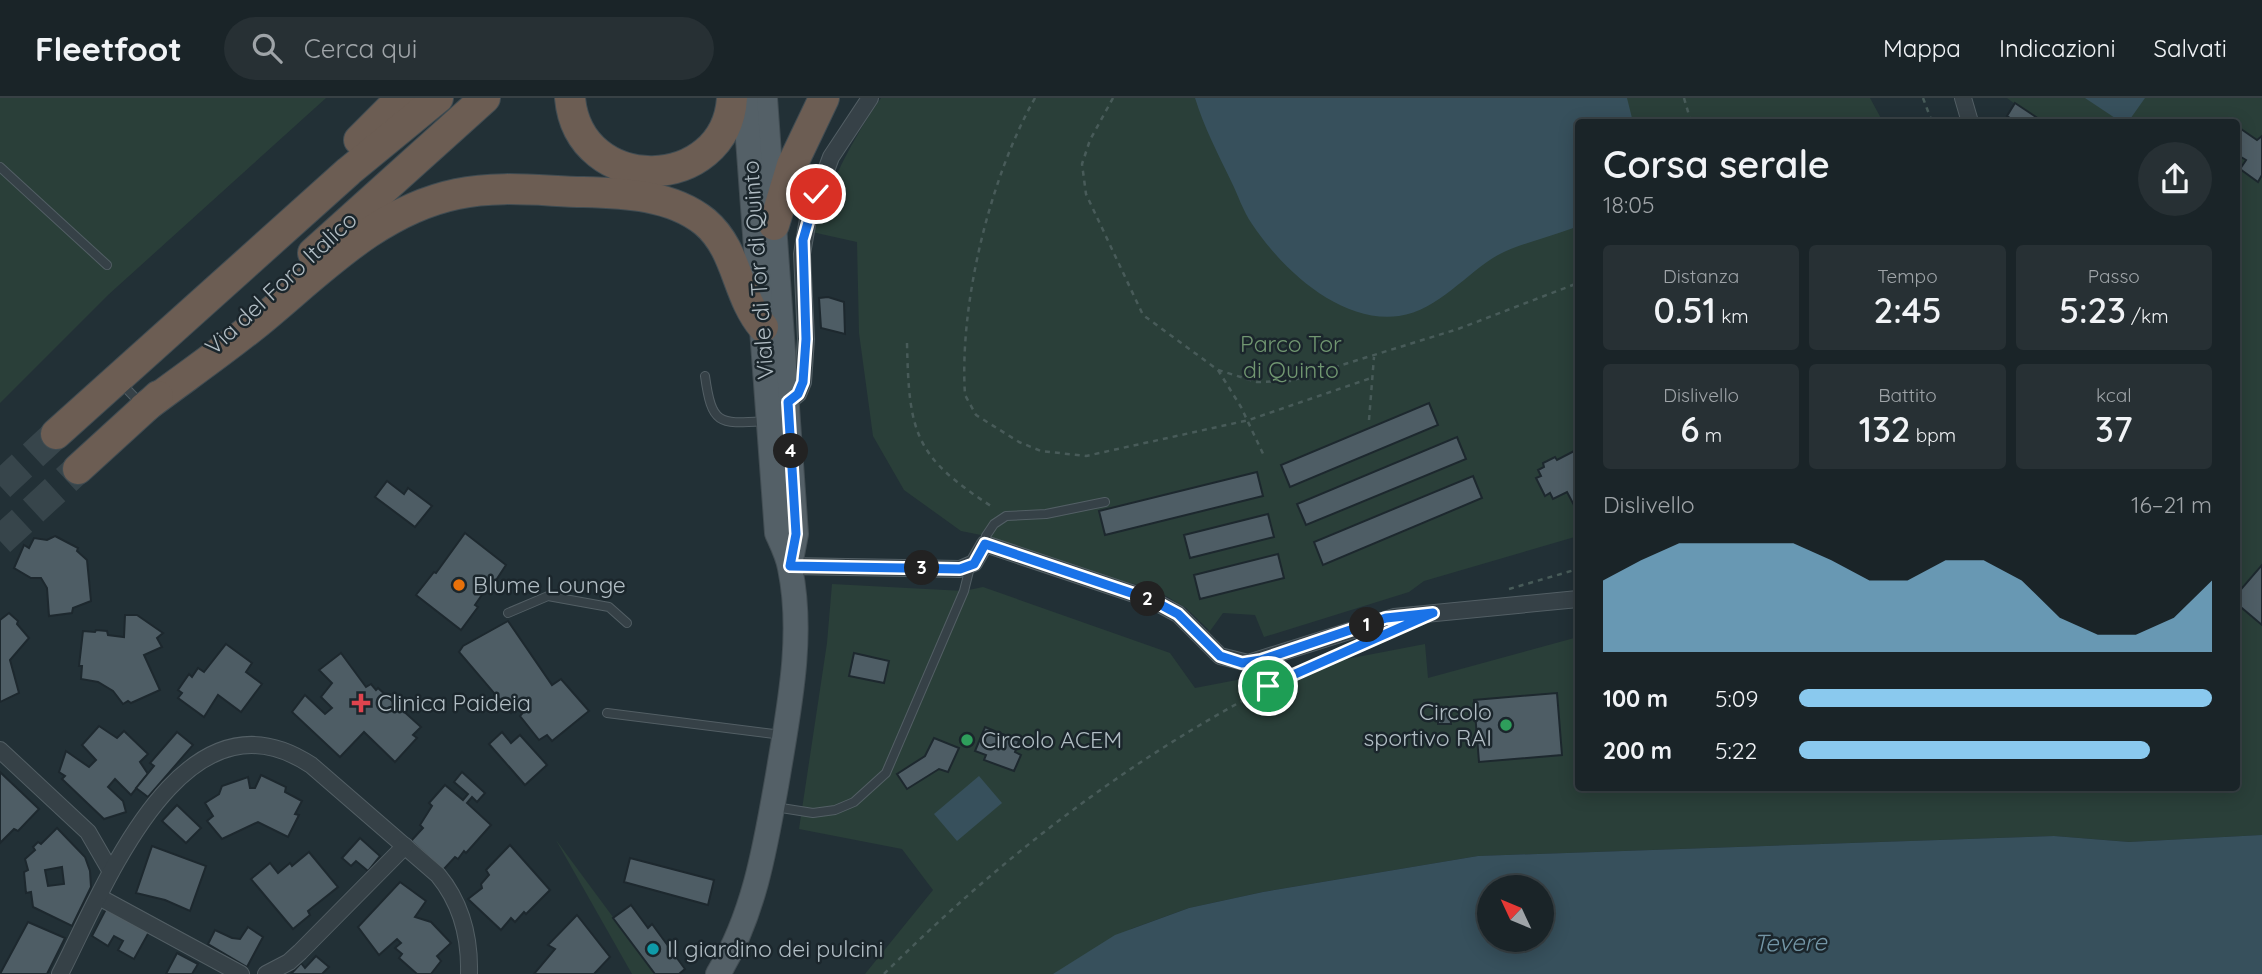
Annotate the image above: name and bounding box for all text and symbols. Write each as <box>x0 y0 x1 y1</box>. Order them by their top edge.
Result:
search box <box>224 17 714 80</box>
text: Fleetfoot <box>35 28 182 69</box>
icon: search <box>248 29 286 67</box>
text: Cerca qui <box>304 32 417 65</box>
text: Mappa <box>1883 33 1961 63</box>
text: Indicazioni <box>1999 33 2116 63</box>
text: Salvati <box>2154 33 2227 63</box>
text: Corsa serale <box>1603 140 1830 188</box>
button: share <box>2138 142 2212 216</box>
street label: Viale di Tor di Quinto <box>735 159 780 381</box>
pin <box>786 164 846 224</box>
icon: check <box>797 175 835 213</box>
text: 18:05 <box>1603 190 1654 219</box>
street label: Via del Foro Italico <box>199 205 363 361</box>
text: Distanza <box>1663 264 1739 288</box>
text: Tempo <box>1877 264 1938 288</box>
text: Passo <box>2088 264 2140 288</box>
text: 0.51 <box>1654 288 1716 332</box>
text: 2:45 <box>1873 288 1942 332</box>
text: 5:23 <box>2059 288 2126 332</box>
text: km <box>1716 304 1749 328</box>
text: /km <box>2126 304 2169 328</box>
park label: Parco Tor di Quinto <box>1240 329 1342 384</box>
text: Dislivello <box>1663 383 1739 407</box>
text: Battito <box>1878 383 1937 407</box>
text: kcal <box>2096 383 2132 407</box>
text: 6 <box>1680 407 1700 451</box>
text: 132 <box>1859 407 1911 451</box>
text: 37 <box>2095 407 2133 451</box>
text: m <box>1700 423 1722 447</box>
text: bpm <box>1911 423 1956 447</box>
pin: 4 <box>774 434 808 468</box>
text: 4 <box>785 438 796 462</box>
text: Dislivello <box>1603 490 1695 519</box>
text: 16–21 m <box>2131 490 2212 519</box>
pin: 3 <box>904 550 940 586</box>
text: 3 <box>916 555 927 579</box>
place label: Blume Lounge <box>473 570 626 599</box>
marker: Blume Lounge <box>451 577 467 593</box>
pin: 2 <box>1130 582 1166 616</box>
text: 2 <box>1142 586 1153 610</box>
pin: 1 <box>1350 608 1384 642</box>
text: 1 <box>1363 612 1370 636</box>
pin <box>1238 656 1298 716</box>
icon: arrive <box>1249 667 1287 705</box>
text: 100 m <box>1603 684 1668 713</box>
text: 5:09 <box>1715 684 1758 713</box>
place label: Clinica Paideia <box>377 688 531 717</box>
marker: Clinica Paideia <box>351 693 371 713</box>
place label: Circolo sportivo RAI <box>1364 697 1492 752</box>
marker: Circolo sportivo RAI <box>1498 717 1514 733</box>
place label: Circolo ACEM <box>981 725 1122 754</box>
marker: Circolo ACEM <box>959 732 975 748</box>
text: 200 m <box>1603 736 1672 765</box>
text: 5:22 <box>1715 736 1757 765</box>
north arrow <box>1477 875 1554 952</box>
map controls <box>1477 875 1554 952</box>
water label: Tevere <box>1753 926 1828 958</box>
place label: Il giardino dei pulcini <box>667 934 883 963</box>
marker: Il giardino dei pulcini <box>645 941 661 957</box>

